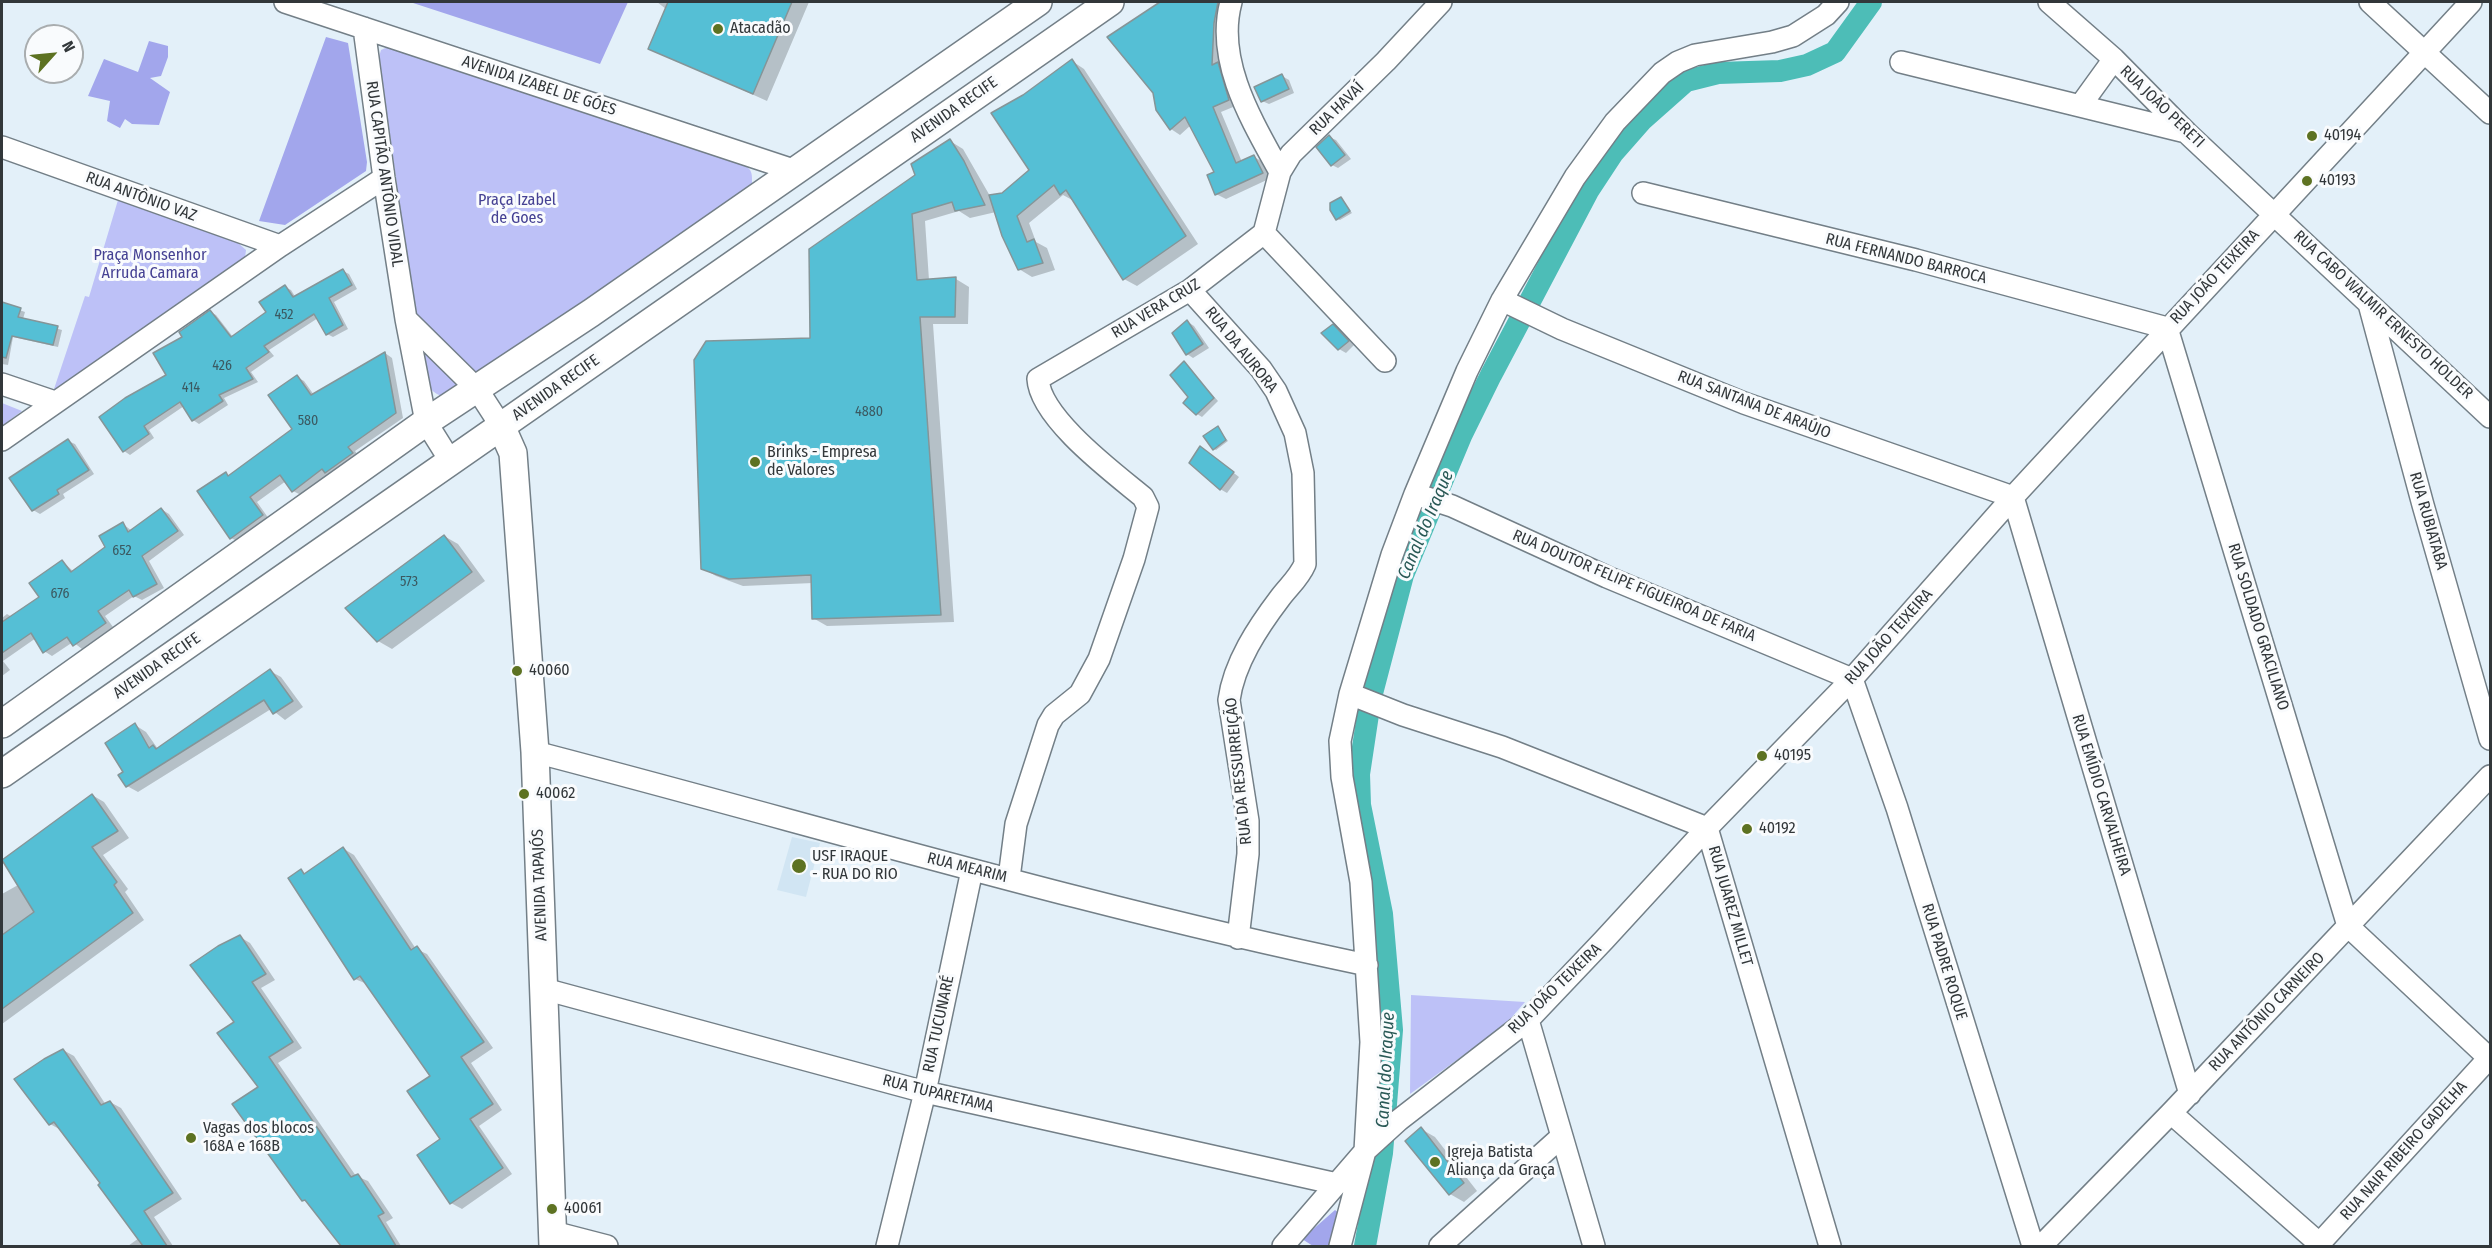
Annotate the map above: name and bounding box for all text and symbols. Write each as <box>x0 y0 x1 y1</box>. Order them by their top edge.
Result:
place label: Atacadão <box>730 19 791 39</box>
marker: Atacadão <box>711 22 725 36</box>
north arrow <box>24 24 84 84</box>
text: N <box>58 38 79 55</box>
street label: AVENIDA IZABEL DE GÓES <box>459 52 619 120</box>
street label: RUA JOÃO PERETI <box>2116 62 2208 152</box>
street label: AVENIDA RECIFE <box>907 73 1001 147</box>
street label: RUA HAVAÍ <box>1306 78 1368 140</box>
street label: RUA CAPITÃO ANTÔNIO VIDAL <box>361 80 407 268</box>
place label: 40194 <box>2324 126 2361 146</box>
marker: 40194 <box>2305 129 2319 143</box>
street label: RUA ANTÔNIO VAZ <box>83 168 199 226</box>
place label: 40193 <box>2319 171 2356 191</box>
marker: 40193 <box>2300 174 2314 188</box>
park label: Praça Izabel de Goes <box>478 191 556 229</box>
street label: RUA JOÃO TEIXEIRA <box>2166 226 2264 328</box>
street label: RUA CABO WALMIR ERNESTO HOLDER <box>2289 227 2477 403</box>
street label: RUA FERNANDO BARROCA <box>1824 230 1988 288</box>
park label: Praça Monsenhor Arruda Camara <box>93 246 207 284</box>
street label: RUA VERA CRUZ <box>1108 275 1204 343</box>
street label: RUA DA AURORA <box>1201 303 1281 397</box>
house number: 452 <box>274 307 294 323</box>
street label: AVENIDA RECIFE <box>509 351 603 425</box>
house number: 426 <box>212 358 232 374</box>
street label: RUA SANTANA DE ARAÚJO <box>1675 367 1833 443</box>
house number: 414 <box>182 380 200 396</box>
house number: 4880 <box>855 404 883 420</box>
house number: 580 <box>298 413 318 429</box>
place label: Brinks - Empresa de Valores <box>767 443 877 481</box>
marker: Brinks - Empresa de Valores <box>748 455 762 469</box>
water label: Canal do Iraque <box>1393 467 1459 583</box>
street label: RUA RUBIATABA <box>2405 470 2451 572</box>
street label: RUA DOUTOR FELIPE FIGUEIROA DE FARIA <box>1510 526 1758 646</box>
street label: RUA SOLDADO GRACILIANO <box>2223 541 2293 713</box>
house number: 652 <box>112 543 132 559</box>
house number: 573 <box>400 574 418 590</box>
street label: RUA JOÃO TEIXEIRA <box>1841 585 1937 689</box>
house number: 676 <box>51 586 69 602</box>
street label: AVENIDA RECIFE <box>110 629 204 703</box>
place label: 40060 <box>529 661 570 681</box>
marker: 40060 <box>510 664 524 678</box>
street label: RUA DA RESSURREIÇÃO <box>1222 696 1256 846</box>
street label: RUA EMÍDIO CARVALHEIRA <box>2067 712 2135 878</box>
place label: 40195 <box>1774 746 1811 766</box>
marker: 40195 <box>1755 749 1769 763</box>
place label: 40062 <box>536 784 575 804</box>
marker: 40062 <box>517 787 531 801</box>
place label: 40192 <box>1759 819 1795 839</box>
marker: 40192 <box>1740 822 1754 836</box>
street label: AVENIDA TAPAJÓS <box>528 829 552 941</box>
street label: RUA JUAREZ MILLET <box>1704 844 1756 968</box>
place label: USF IRAQUE - RUA DO RIO <box>812 847 898 885</box>
street label: RUA MEARIM <box>925 849 1009 887</box>
marker: USF IRAQUE - RUA DO RIO <box>790 857 808 875</box>
street label: RUA PADRE ROQUE <box>1917 901 1971 1023</box>
street label: RUA JOÃO TEIXEIRA <box>1504 940 1606 1038</box>
street label: RUA ANTÔNIO CARNEIRO <box>2205 948 2329 1076</box>
street label: RUA TUCUNARÉ <box>919 974 959 1074</box>
water label: Canal do Iraque <box>1372 1012 1400 1128</box>
street label: RUA TUPARETAMA <box>881 1071 995 1117</box>
street label: RUA NAIR RIBEIRO GADELHA <box>2337 1078 2471 1224</box>
place label: Vagas dos blocos 168A e 168B <box>203 1119 314 1157</box>
marker: Vagas dos blocos 168A e 168B <box>184 1131 198 1145</box>
place label: Igreja Batista Aliança da Graça <box>1447 1143 1555 1181</box>
marker: Igreja Batista Aliança da Graça <box>1428 1155 1442 1169</box>
place label: 40061 <box>564 1199 602 1219</box>
marker: 40061 <box>545 1202 559 1216</box>

